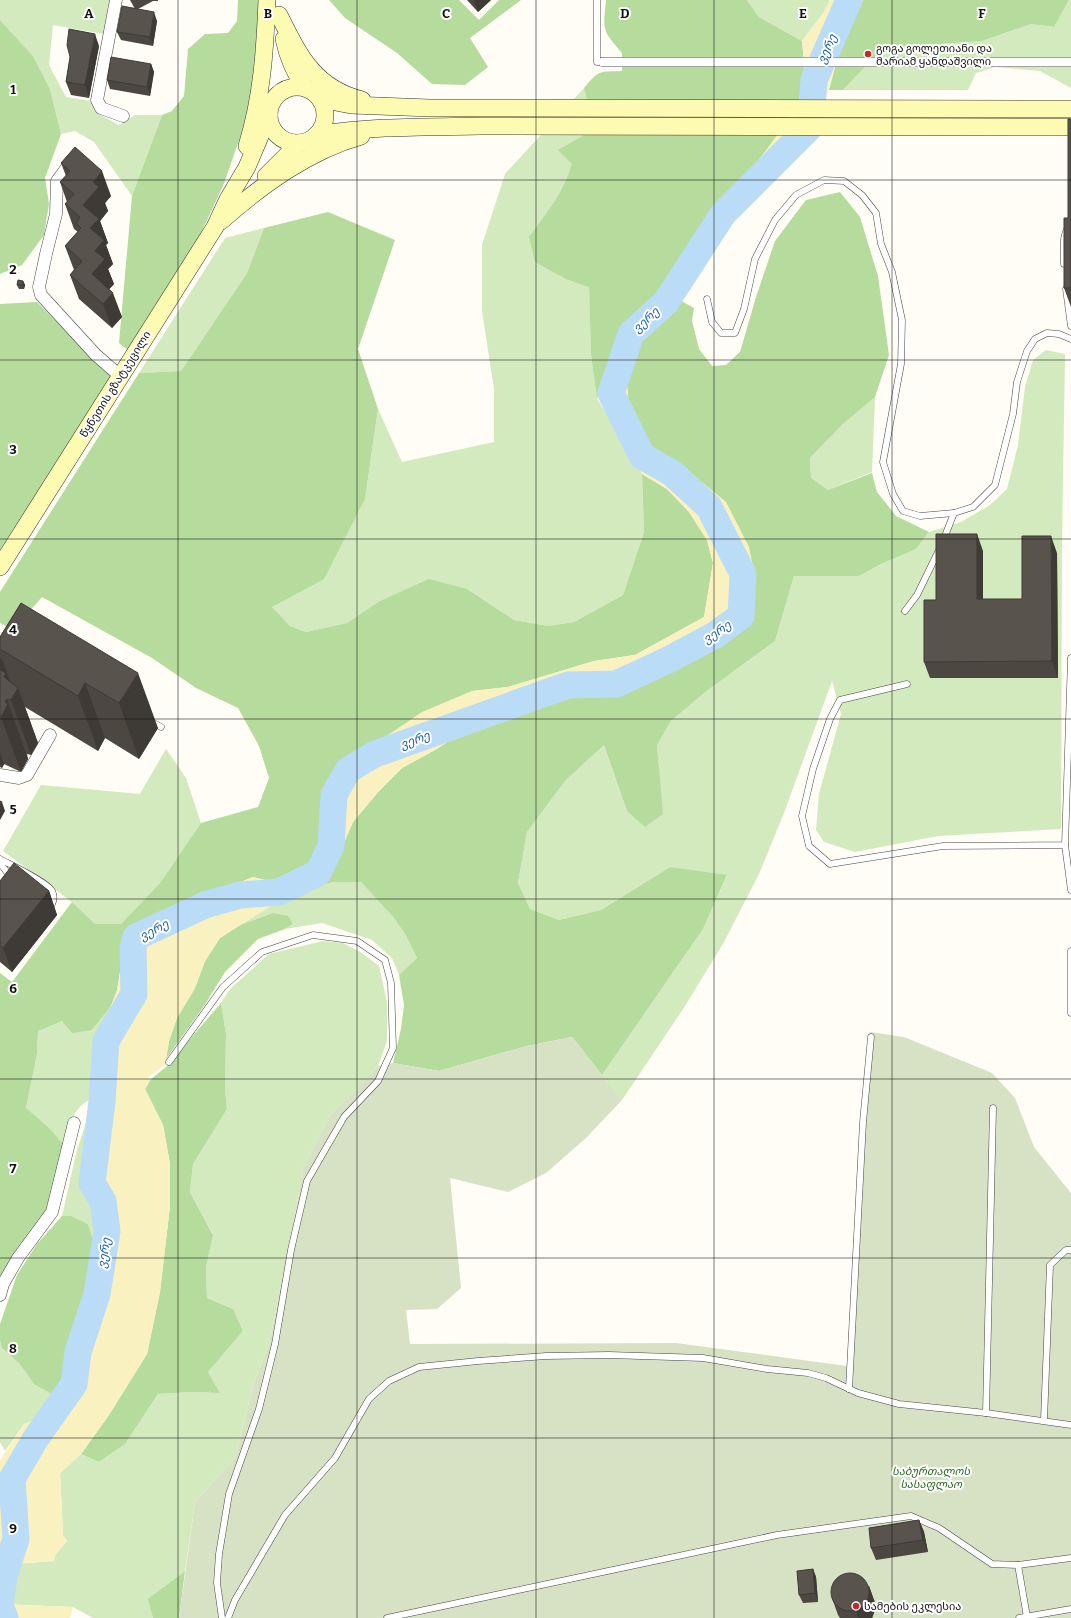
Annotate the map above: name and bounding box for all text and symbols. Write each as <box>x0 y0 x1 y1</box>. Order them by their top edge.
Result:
text: A <box>84 6 94 21</box>
text: B <box>264 6 272 21</box>
text: C <box>442 6 450 21</box>
text: D <box>620 6 630 21</box>
text: E <box>799 6 807 21</box>
text: F <box>978 6 986 21</box>
water label: ვერე <box>814 31 840 66</box>
place label: გოგა გოლეთიანი და მარიამ ყანდაშვილი <box>876 42 992 68</box>
marker: გოგა გოლეთიანი და მარიამ ყანდაშვილი <box>863 49 873 59</box>
text: 1 <box>10 82 16 97</box>
text: 2 <box>9 262 17 277</box>
water label: ვერე <box>630 304 663 336</box>
street label: წყნეთის გზატკეცილი <box>77 329 154 440</box>
text: 3 <box>9 442 17 457</box>
water label: ვერე <box>700 617 734 646</box>
text: 4 <box>9 622 17 637</box>
water label: ვერე <box>398 728 433 752</box>
text: 5 <box>9 802 17 817</box>
water label: ვერე <box>137 916 172 943</box>
text: 6 <box>9 981 17 996</box>
text: 7 <box>10 1161 17 1176</box>
water label: ვერე <box>95 1236 113 1269</box>
text: 8 <box>9 1341 17 1356</box>
park label: საბურთალოს სასაფლაო <box>892 1465 970 1491</box>
text: 9 <box>9 1521 17 1536</box>
place label: სამების ეკლესია <box>864 1600 961 1613</box>
marker: სამების ეკლესია <box>851 1601 861 1611</box>

